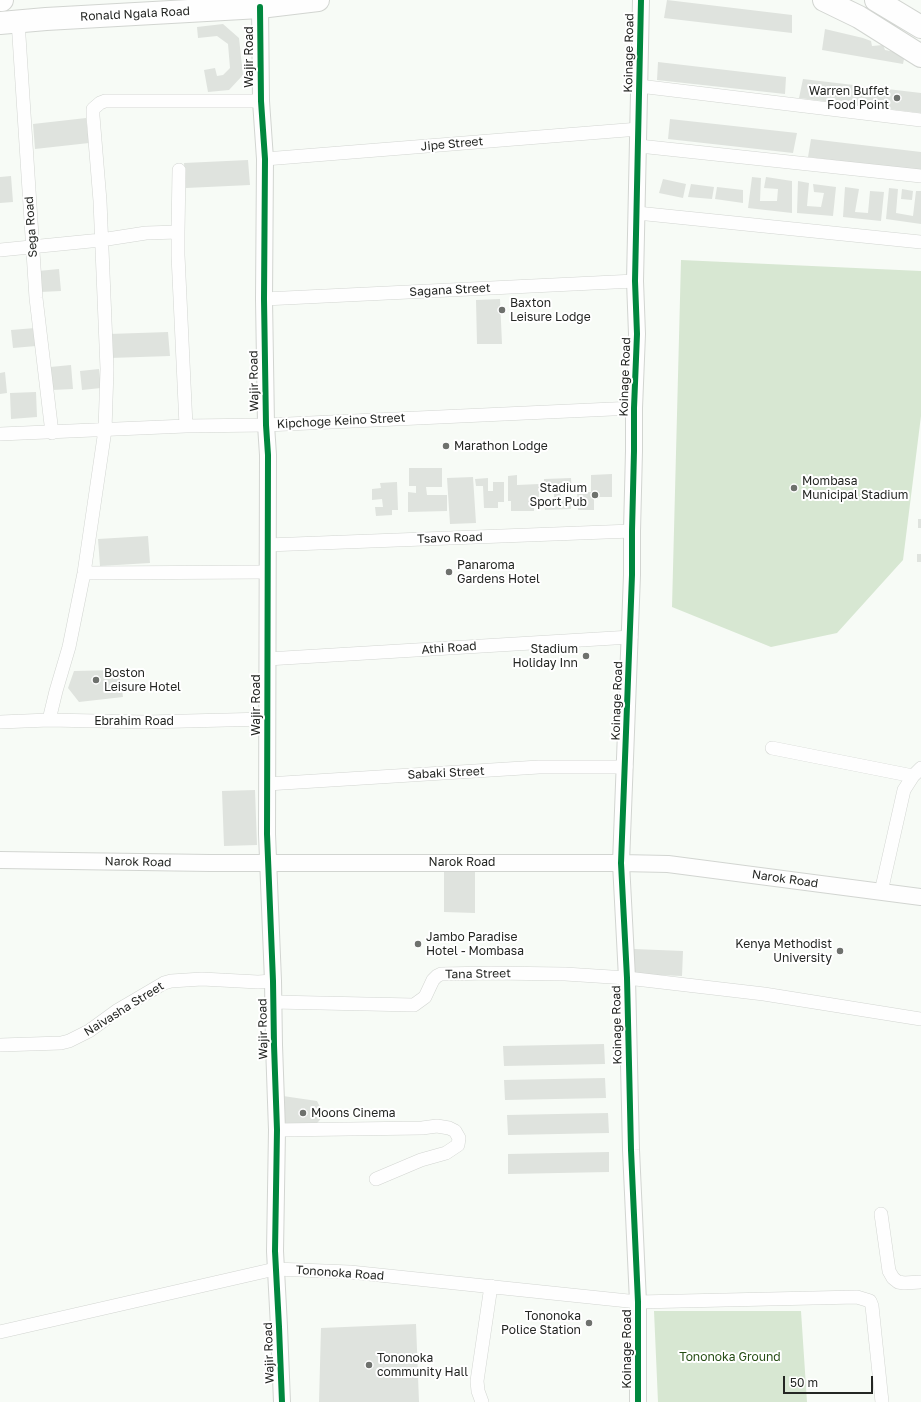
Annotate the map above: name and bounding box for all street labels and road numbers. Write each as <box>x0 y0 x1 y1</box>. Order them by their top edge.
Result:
street label: Ronald Ngala Road <box>80 4 190 24</box>
street label: Koinage Road <box>621 13 637 93</box>
street label: Wajir Road <box>242 26 256 88</box>
street label: Jipe Street <box>420 134 484 154</box>
street label: Sega Road <box>22 196 40 258</box>
street label: Sagana Street <box>409 281 491 299</box>
street label: Koinage Road <box>616 337 634 417</box>
street label: Wajir Road <box>246 350 262 412</box>
street label: Kipchoge Keino Street <box>276 410 406 432</box>
street label: Tsavo Road <box>417 530 483 546</box>
street label: Athi Road <box>421 639 477 657</box>
street label: Koinage Road <box>608 661 626 741</box>
street label: Wajir Road <box>249 674 263 736</box>
street label: Ebrahim Road <box>94 714 174 728</box>
street label: Sabaki Street <box>407 764 485 782</box>
street label: Narok Road <box>104 854 172 870</box>
street label: Narok Road <box>429 855 495 869</box>
street label: Narok Road <box>751 867 819 891</box>
street label: Tana Street <box>445 966 511 982</box>
street label: Naivasha Street <box>81 979 167 1039</box>
street label: Koinage Road <box>609 985 625 1065</box>
street label: Wajir Road <box>255 998 271 1060</box>
street label: Tononoka Road <box>295 1263 385 1283</box>
street label: Koinage Road <box>620 1309 634 1389</box>
street label: Wajir Road <box>261 1322 277 1384</box>

